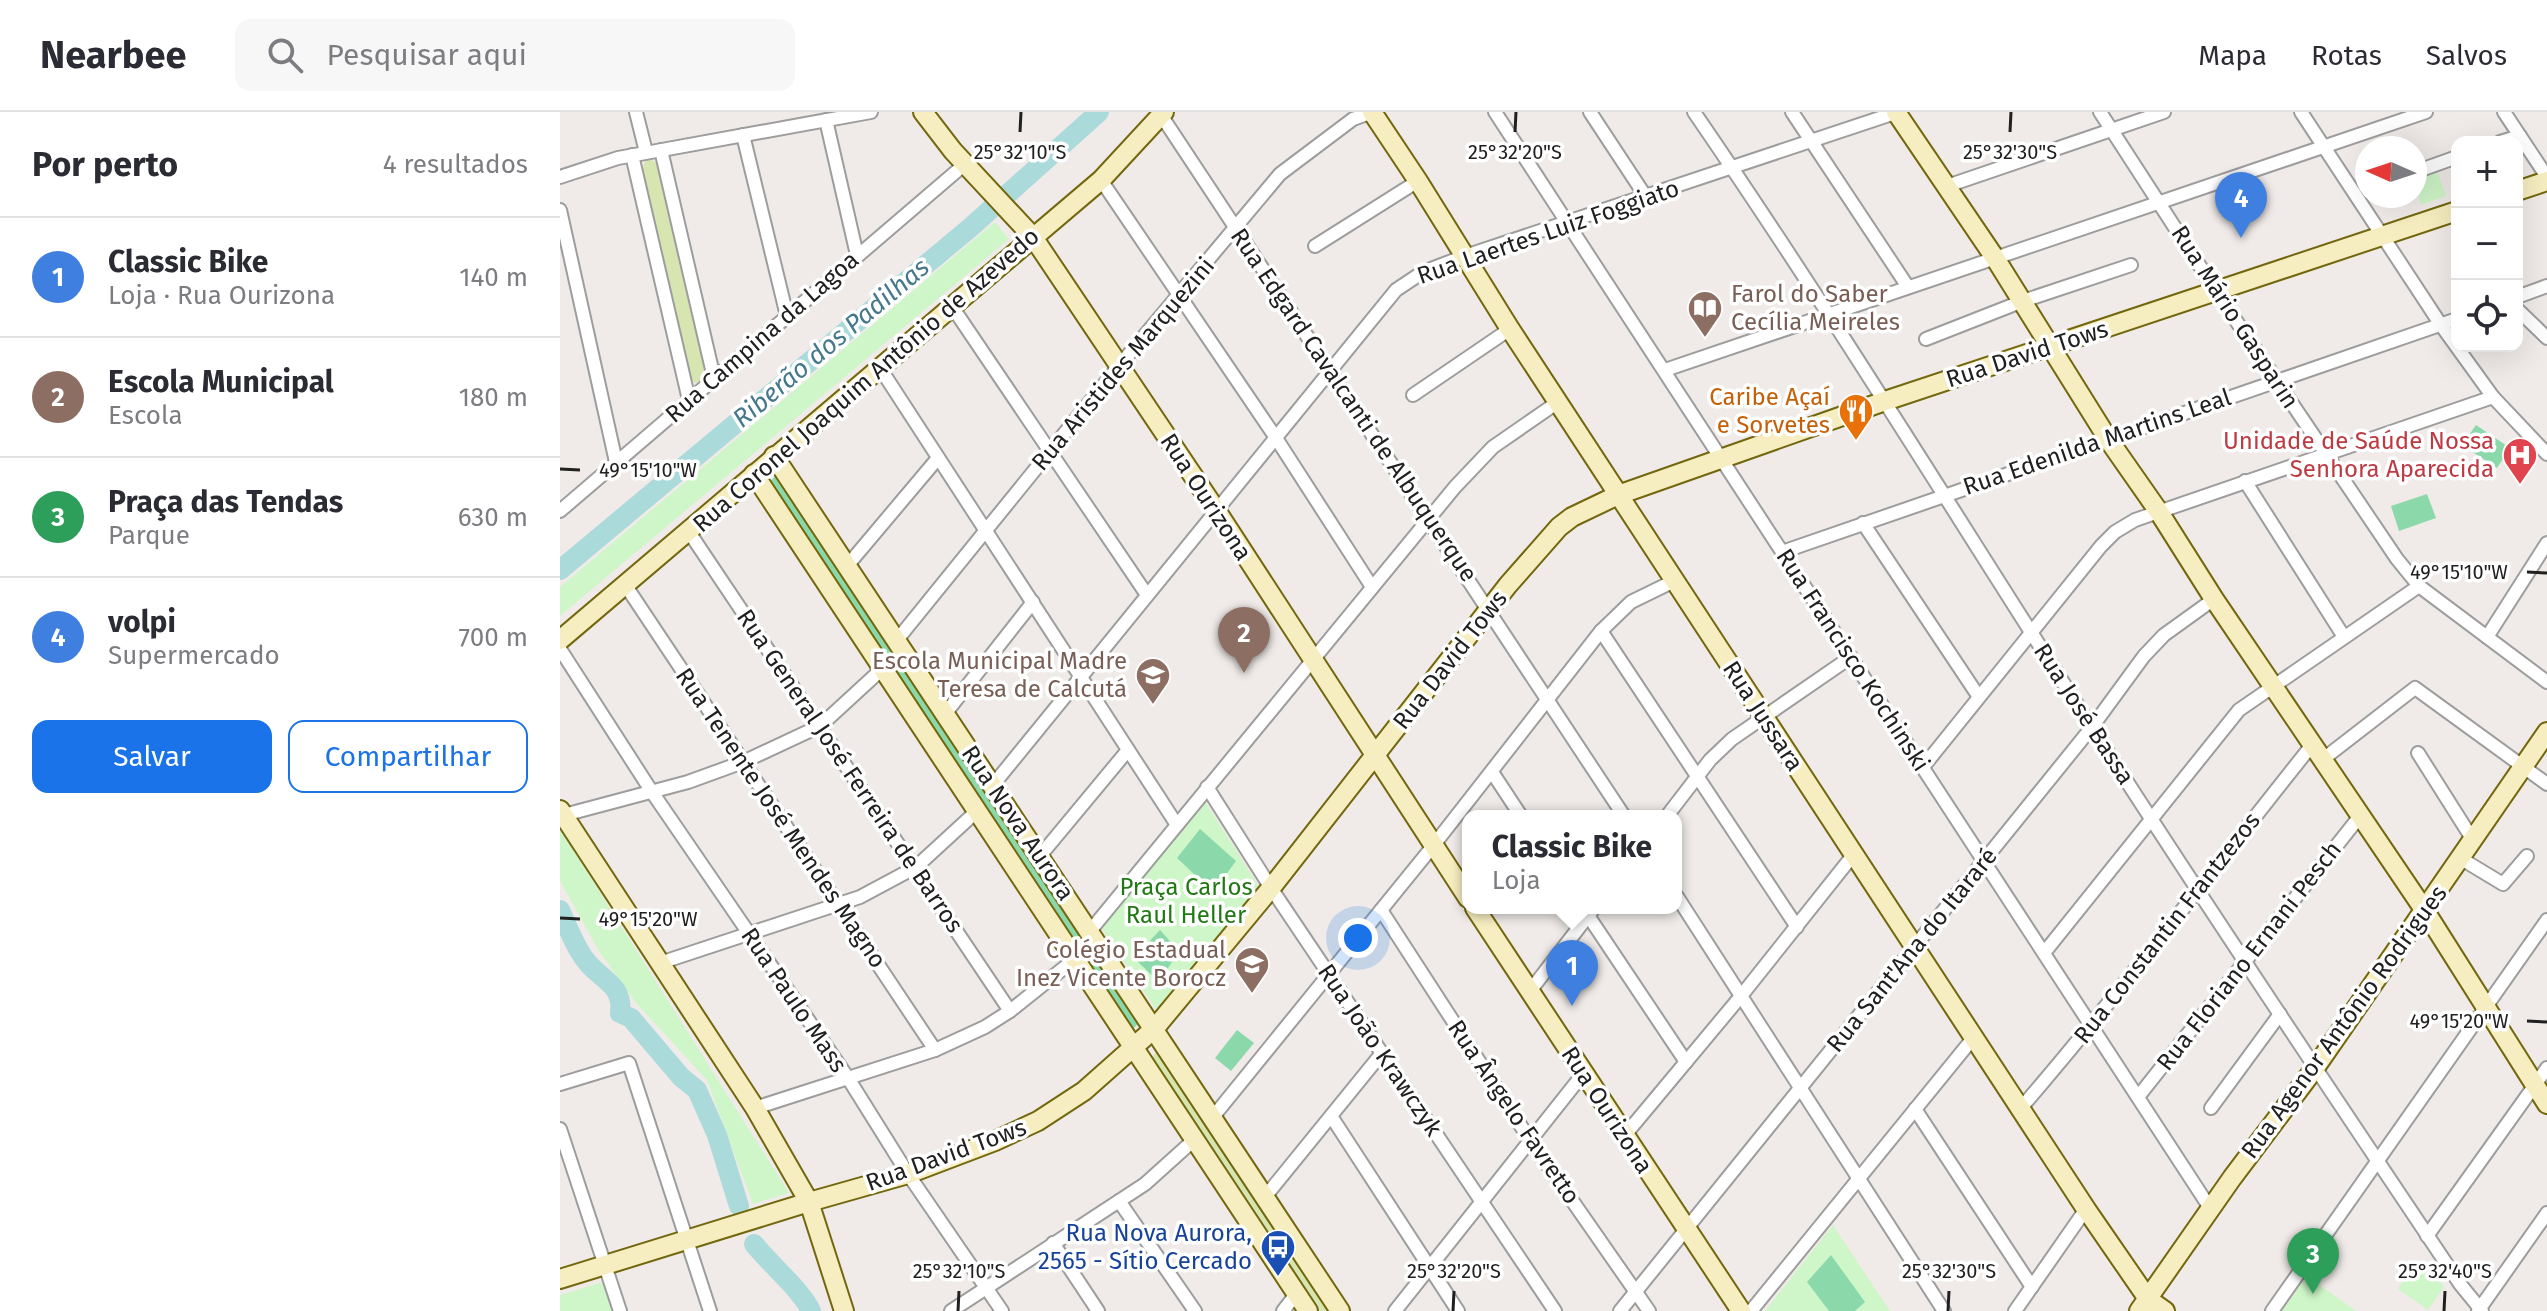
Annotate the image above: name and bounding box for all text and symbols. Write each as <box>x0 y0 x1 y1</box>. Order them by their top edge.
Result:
search box <box>235 19 795 91</box>
text: Nearbee <box>40 32 187 78</box>
icon: search <box>263 33 307 77</box>
text: Pesquisar aqui <box>327 37 527 73</box>
text: Mapa <box>2198 39 2267 72</box>
text: Rotas <box>2311 39 2382 72</box>
text: Salvos <box>2426 39 2507 72</box>
north arrow <box>2355 136 2427 208</box>
map controls <box>2451 136 2523 352</box>
button: + <box>2451 136 2523 208</box>
text: 25°32'10"S <box>974 140 1066 164</box>
text: 25°32'20"S <box>1468 140 1562 164</box>
text: 25°32'30"S <box>1963 140 2057 164</box>
text: Por perto <box>32 144 178 185</box>
text: 4 resultados <box>383 149 528 180</box>
pin: 4 <box>2215 172 2267 238</box>
street label: Rua Laertes Luiz Foggiato <box>1413 174 1683 290</box>
button: − <box>2451 208 2523 280</box>
street label: Rua Mário Gasparin <box>2165 220 2305 414</box>
street label: Rua Coronel Joaquim Antônio de Azevedo <box>687 222 1045 538</box>
street label: Rua Edgard Cavalcanti de Albuquerque <box>1225 223 1483 587</box>
text: Classic Bike <box>108 244 268 280</box>
street label: Rua Campina da Lagoa <box>660 246 864 428</box>
water label: Riberão dos Padilhas <box>726 252 936 434</box>
street label: Rua Aristides Marquezini <box>1026 252 1220 476</box>
text: 1 <box>52 262 64 293</box>
text: 140 m <box>459 262 528 293</box>
text: Loja · Rua Ourizona <box>108 280 335 311</box>
place label: Farol do Saber Cecília Meireles <box>1731 280 1900 336</box>
button: locate <box>2451 280 2523 352</box>
library icon: Farol do Saber Cecília Meireles <box>1686 289 1724 339</box>
street label: Rua David Tows <box>1942 315 2112 393</box>
text: Escola Municipal <box>108 364 334 400</box>
text: 2 <box>51 382 65 413</box>
text: 180 m <box>459 382 528 413</box>
place label: Caribe Açaí e Sorvetes <box>1709 383 1830 439</box>
street label: Rua Edenilda Martins Leal <box>1959 383 2235 501</box>
restaurant icon: Caribe Açaí e Sorvetes <box>1837 392 1875 442</box>
text: Escola <box>108 400 183 431</box>
place label: Unidade de Saúde Nossa Senhora Aparecida <box>2223 427 2494 483</box>
street label: Rua Ourizona <box>1155 428 1257 566</box>
hospital icon: Unidade de Saúde Nossa Senhora Aparecida <box>2501 436 2539 486</box>
text: 49°15'10"W <box>599 458 697 482</box>
text: Praça das Tendas <box>108 484 343 520</box>
text: 3 <box>51 502 65 533</box>
text: 630 m <box>458 502 528 533</box>
text: Parque <box>108 520 190 551</box>
street label: Rua Francisco Kochinski <box>1771 543 1935 777</box>
text: 49°15'10"W <box>2410 560 2508 584</box>
street label: Rua David Tows <box>1387 585 1513 735</box>
text: volpi <box>108 604 176 640</box>
street label: Rua General José Ferreira de Barros <box>731 604 969 938</box>
pin: 2 <box>1218 607 1270 673</box>
text: 4 <box>51 622 65 653</box>
text: 700 m <box>459 622 528 653</box>
street label: Rua José Bassa <box>2028 638 2140 790</box>
text: Supermercado <box>108 640 280 671</box>
place label: Escola Municipal Madre Teresa de Calcutá <box>872 647 1127 703</box>
school or university icon: Escola Municipal Madre Teresa de Calcutá <box>1134 656 1172 706</box>
street label: Rua Jussara <box>1717 656 1809 776</box>
street label: Rua Tenente José Mendes Magno <box>670 663 892 973</box>
button: Salvar <box>32 720 272 793</box>
button: Compartilhar <box>288 720 528 793</box>
street label: Rua Nova Aurora <box>956 740 1080 906</box>
street label: Rua Constantin Frantzezos <box>2068 807 2266 1049</box>
popup <box>1462 810 1682 914</box>
text: Classic Bike <box>1492 829 1652 865</box>
street label: Rua Floriano Ernani Pesch <box>2151 836 2347 1076</box>
street label: Rua Sant'Ana do Itararé <box>1821 842 2003 1058</box>
text: Loja <box>1492 865 1541 896</box>
park label: Praça Carlos Raul Heller <box>1119 873 1253 929</box>
street label: Rua Agenor Antônio Rodrigues <box>2235 880 2453 1164</box>
text: 49°15'20"W <box>598 907 698 931</box>
your location <box>1338 918 1378 958</box>
street label: Rua Paulo Mass <box>735 922 853 1078</box>
place label: Colégio Estadual Inez Vicente Borocz <box>1016 936 1226 992</box>
pin: 1 <box>1546 940 1598 1006</box>
school or university icon: Colégio Estadual Inez Vicente Borocz <box>1233 945 1271 995</box>
street label: Rua João Krawczyk <box>1312 959 1448 1142</box>
text: 49°15'20"W <box>2409 1009 2509 1033</box>
street label: Rua Ângelo Favretto <box>1442 1015 1586 1209</box>
street label: Rua Ourizona <box>1556 1041 1658 1179</box>
street label: Rua David Tows <box>862 1113 1030 1197</box>
place label: Rua Nova Aurora, 2565 - Sítio Cercado <box>1038 1219 1252 1275</box>
bus stop icon: Rua Nova Aurora, 2565 - Sítio Cercado <box>1259 1228 1297 1278</box>
pin: 3 <box>2287 1228 2339 1294</box>
text: 25°32'10"S <box>913 1259 1005 1283</box>
text: 25°32'20"S <box>1407 1259 1501 1283</box>
text: 25°32'30"S <box>1902 1259 1996 1283</box>
text: 25°32'40"S <box>2398 1259 2492 1283</box>

